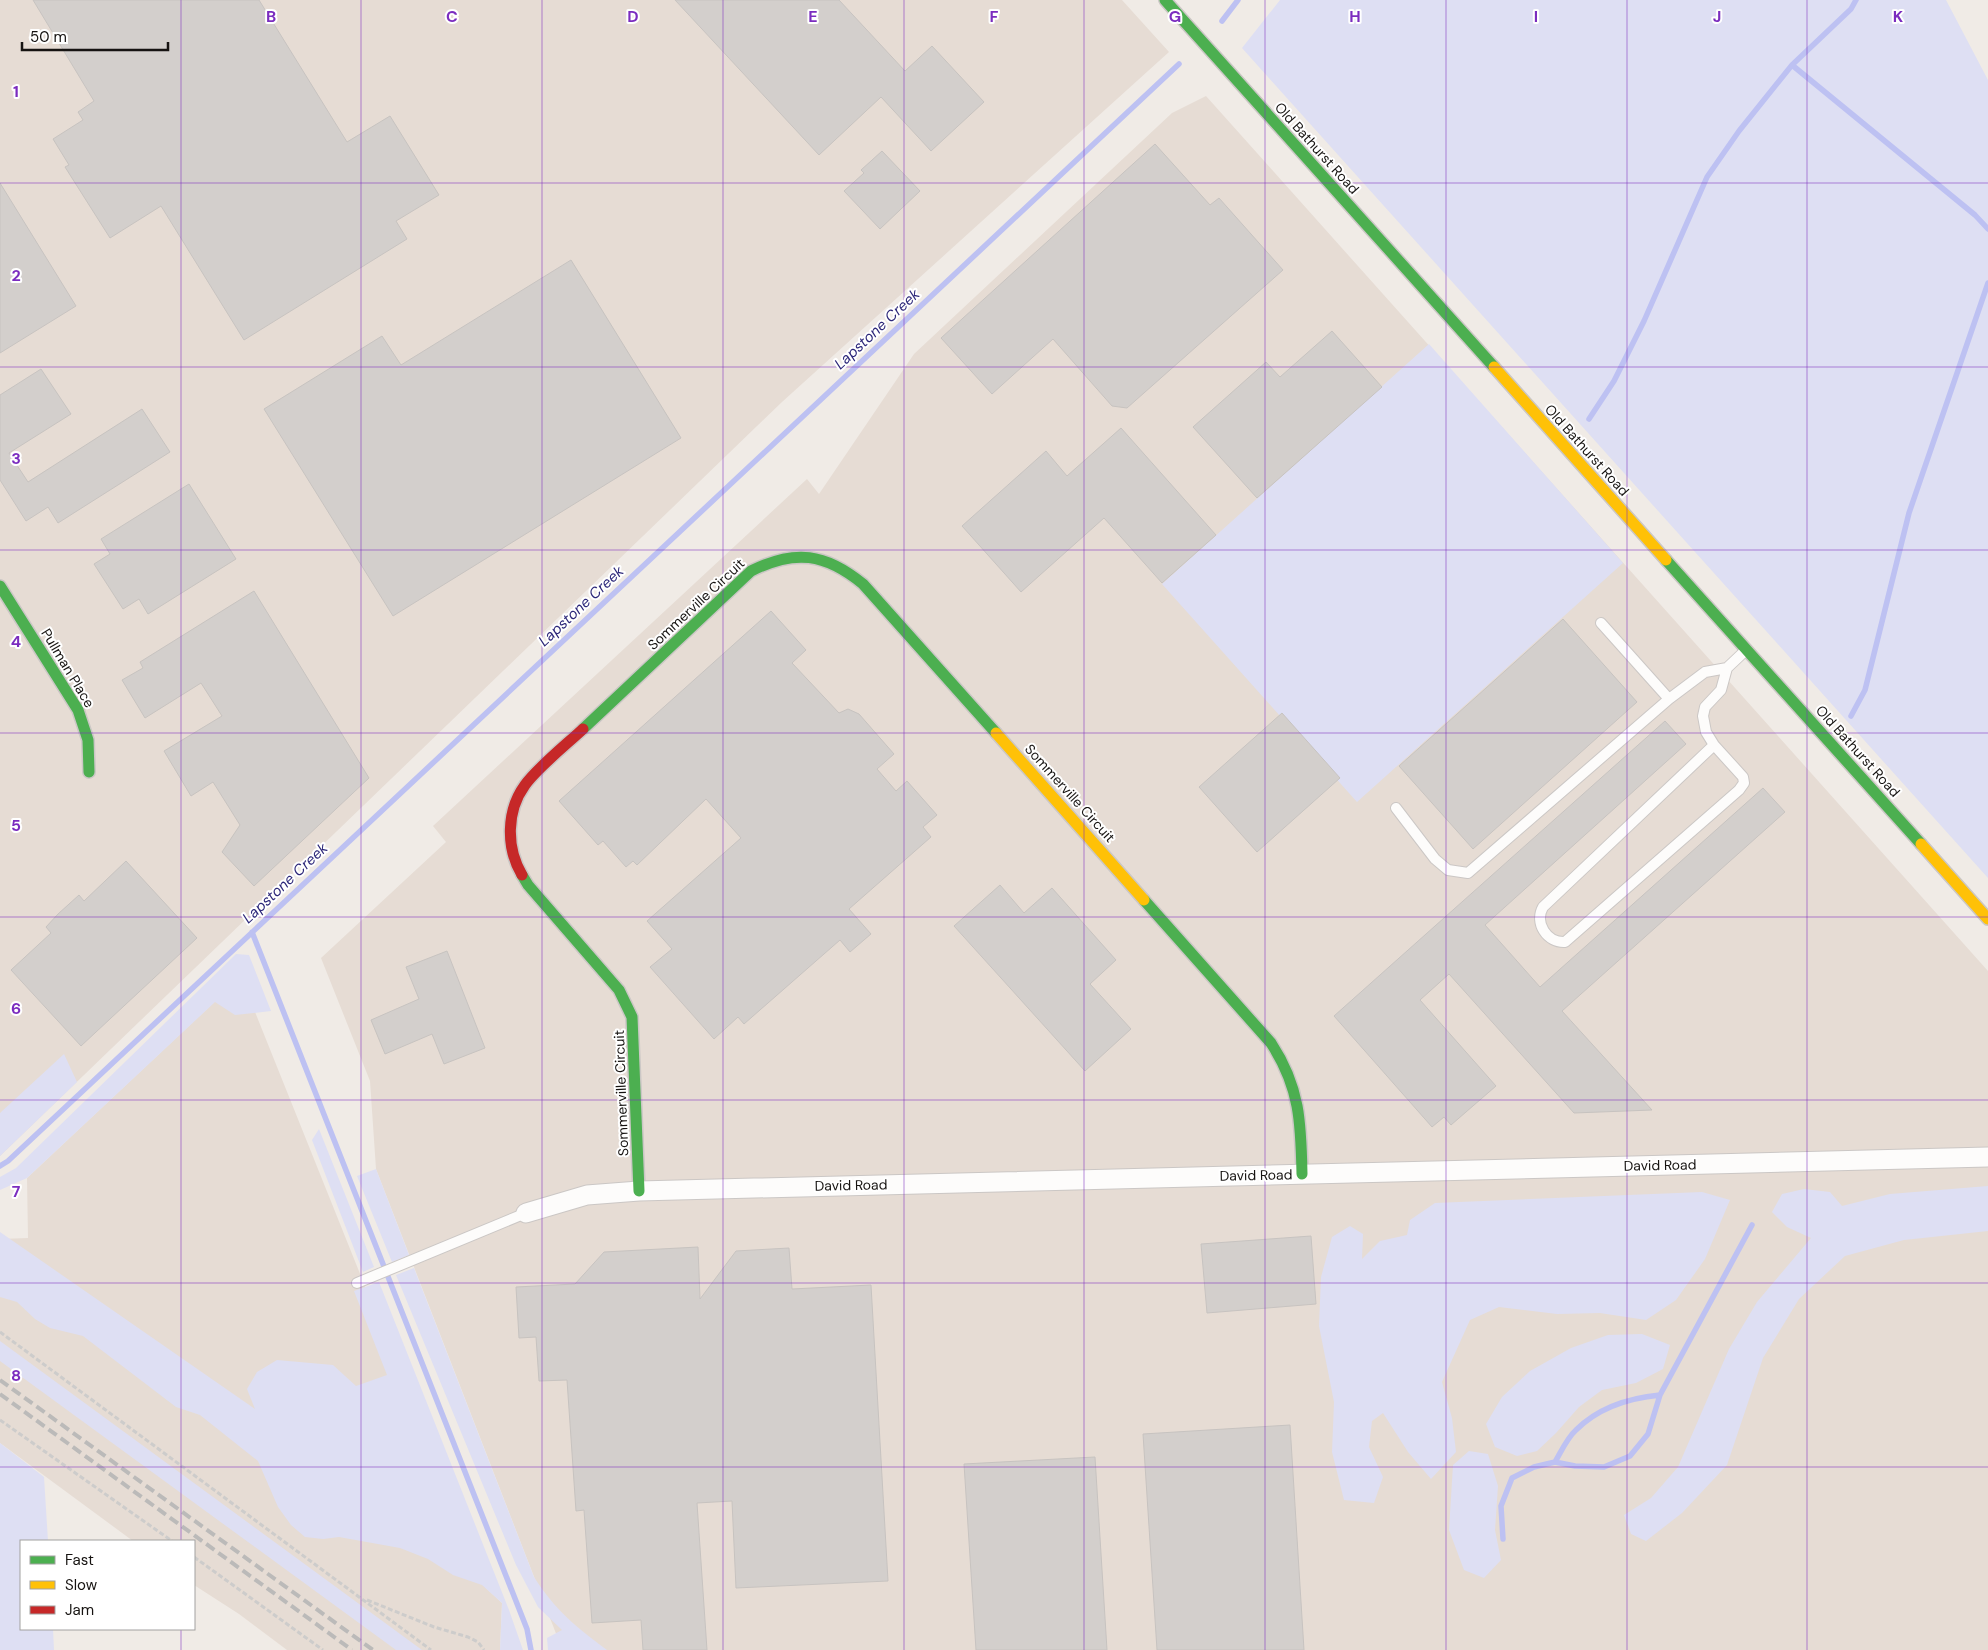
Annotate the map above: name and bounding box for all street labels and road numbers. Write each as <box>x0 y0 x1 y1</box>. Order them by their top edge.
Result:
street label: Old Bathurst Road <box>1271 98 1363 198</box>
street label: Old Bathurst Road <box>1541 400 1633 500</box>
street label: Sommerville Circuit <box>644 554 748 654</box>
street label: Pullman Place <box>37 625 99 711</box>
street label: Old Bathurst Road <box>1812 701 1904 801</box>
street label: Sommerville Circuit <box>1021 740 1119 846</box>
street label: Sommerville Circuit <box>610 1030 632 1156</box>
street label: David Road <box>1623 1155 1697 1175</box>
street label: David Road <box>1219 1165 1293 1185</box>
street label: David Road <box>814 1175 888 1195</box>

